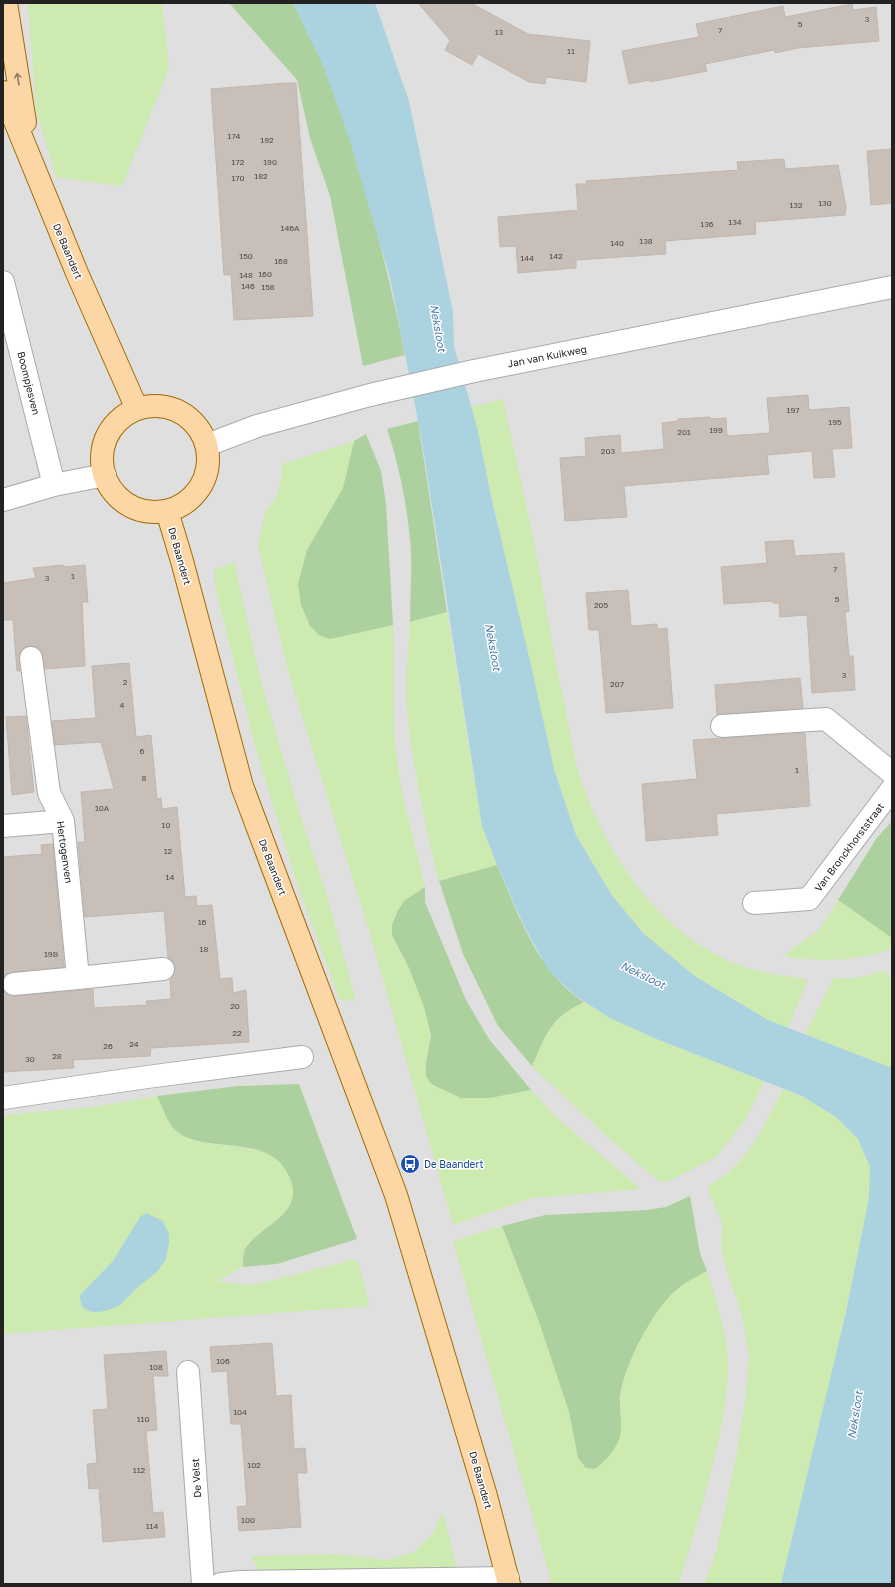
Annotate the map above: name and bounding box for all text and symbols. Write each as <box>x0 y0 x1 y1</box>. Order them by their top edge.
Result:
house number: 3 <box>865 14 870 24</box>
house number: 5 <box>798 19 803 29</box>
house number: 7 <box>718 25 722 35</box>
house number: 13 <box>495 27 504 37</box>
house number: 11 <box>567 46 575 56</box>
one-way arrow <box>14 73 22 86</box>
house number: 174 <box>228 131 241 141</box>
house number: 192 <box>260 135 274 145</box>
house number: 172 <box>232 157 245 167</box>
house number: 190 <box>263 157 277 167</box>
house number: 182 <box>254 171 268 181</box>
house number: 170 <box>231 173 245 183</box>
house number: 130 <box>818 198 832 208</box>
house number: 132 <box>789 200 803 210</box>
house number: 134 <box>728 217 742 227</box>
house number: 136 <box>700 219 714 229</box>
street label: De Baandert <box>51 221 85 281</box>
house number: 146A <box>281 223 300 233</box>
house number: 138 <box>639 236 653 246</box>
house number: 140 <box>610 238 624 248</box>
house number: 150 <box>239 251 253 261</box>
house number: 142 <box>549 251 563 261</box>
house number: 144 <box>520 253 534 263</box>
house number: 168 <box>274 256 288 266</box>
house number: 160 <box>258 269 272 279</box>
house number: 148 <box>239 270 253 280</box>
house number: 146 <box>241 281 255 291</box>
house number: 158 <box>261 282 275 292</box>
water label: Neksloot <box>428 303 449 354</box>
street label: Jan van Kuikweg <box>506 342 588 370</box>
street label: Boompjesven <box>15 350 43 416</box>
house number: 197 <box>787 405 799 415</box>
house number: 195 <box>828 417 842 427</box>
house number: 199 <box>709 425 723 435</box>
house number: 201 <box>677 427 691 437</box>
house number: 203 <box>601 446 615 456</box>
street label: De Baandert <box>166 526 194 586</box>
house number: 7 <box>833 564 837 574</box>
house number: 1 <box>71 571 75 581</box>
house number: 3 <box>45 573 50 583</box>
house number: 5 <box>835 594 840 604</box>
house number: 205 <box>594 600 608 610</box>
water label: Neksloot <box>483 622 504 673</box>
house number: 3 <box>842 670 847 680</box>
house number: 2 <box>123 677 128 687</box>
house number: 207 <box>610 679 624 689</box>
house number: 4 <box>120 700 125 710</box>
house number: 6 <box>140 746 145 756</box>
house number: 1 <box>795 765 799 775</box>
house number: 8 <box>142 773 147 783</box>
street label: Van Bronckhorststraat <box>812 800 886 894</box>
house number: 10A <box>95 803 110 813</box>
street label: Hertogenven <box>55 820 75 884</box>
house number: 10 <box>162 820 170 830</box>
street label: De Baandert <box>257 837 289 897</box>
house number: 12 <box>164 846 173 856</box>
house number: 14 <box>166 872 174 882</box>
house number: 16 <box>198 917 207 927</box>
house number: 18 <box>200 944 208 954</box>
house number: 19B <box>44 949 58 959</box>
water label: Neksloot <box>619 958 669 992</box>
house number: 20 <box>230 1001 240 1011</box>
house number: 22 <box>232 1028 242 1038</box>
house number: 24 <box>129 1039 139 1049</box>
house number: 26 <box>103 1041 113 1051</box>
house number: 28 <box>52 1051 62 1061</box>
house number: 30 <box>25 1054 35 1064</box>
bus stop icon: De Baandert <box>399 1153 421 1175</box>
place label: De Baandert <box>424 1158 484 1170</box>
house number: 106 <box>216 1356 230 1366</box>
house number: 108 <box>149 1362 163 1372</box>
water label: Neksloot <box>844 1389 865 1440</box>
house number: 104 <box>233 1407 247 1417</box>
house number: 110 <box>137 1414 149 1424</box>
street label: De Baandert <box>467 1450 495 1510</box>
street label: De Velst <box>189 1458 203 1498</box>
house number: 102 <box>247 1460 261 1470</box>
house number: 112 <box>133 1465 146 1475</box>
house number: 100 <box>241 1515 255 1525</box>
house number: 114 <box>146 1521 158 1531</box>

